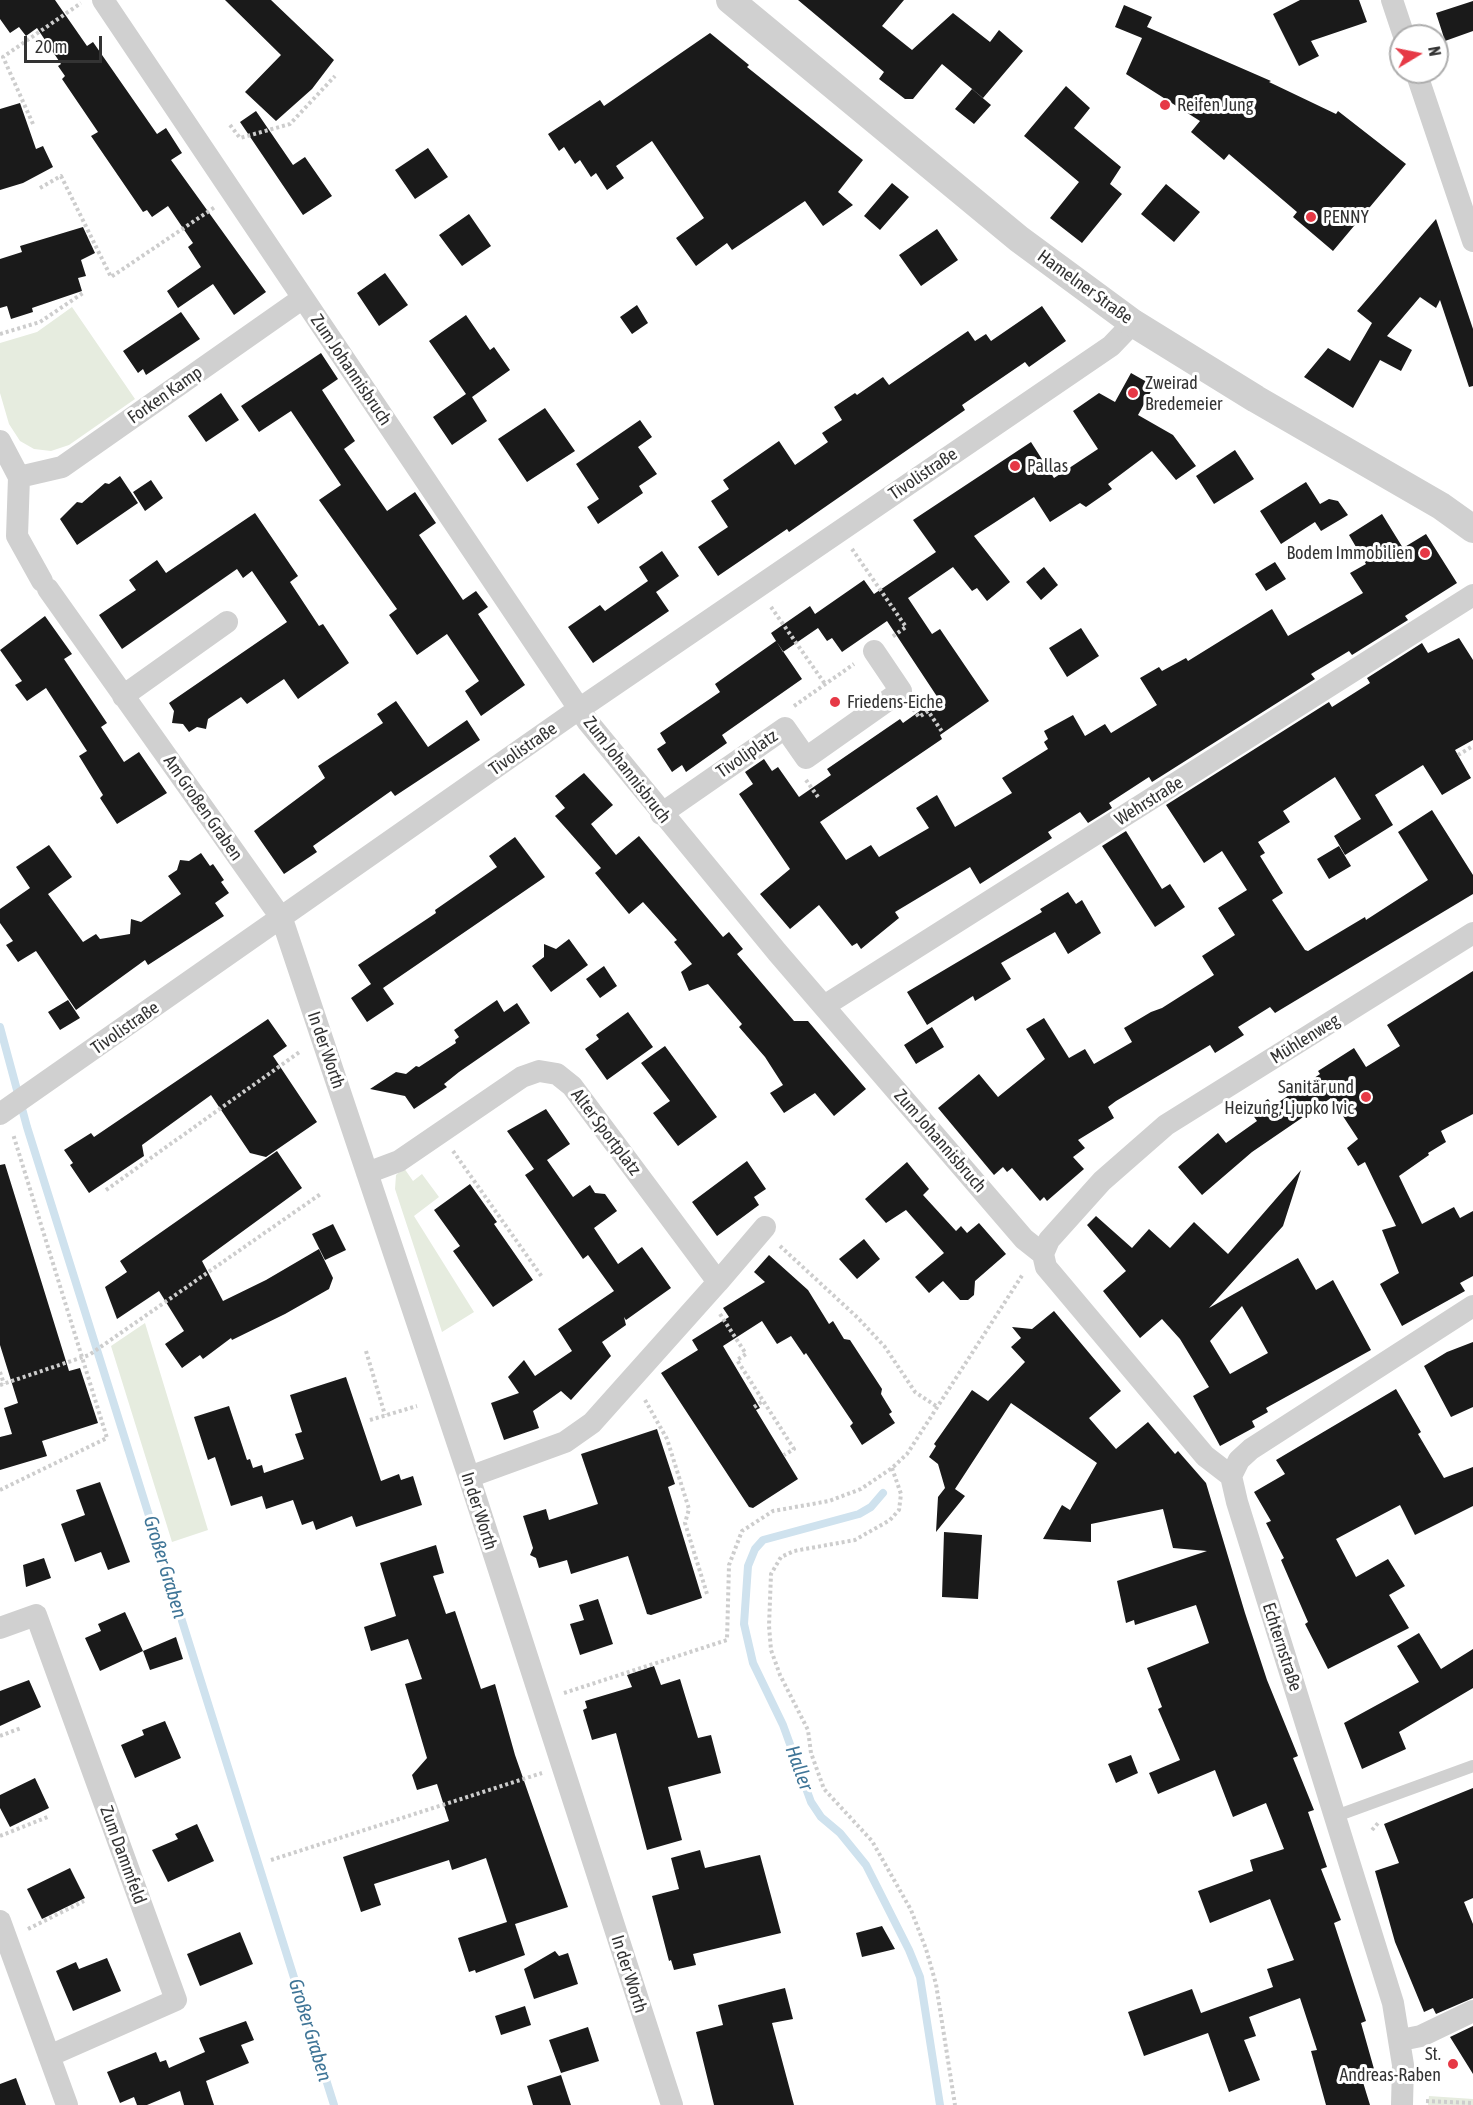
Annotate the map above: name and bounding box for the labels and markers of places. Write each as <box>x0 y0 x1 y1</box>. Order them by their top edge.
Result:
place label: Reifen Jung <box>1177 94 1254 116</box>
marker: Reifen Jung <box>1158 98 1172 112</box>
place label: PENNY <box>1323 206 1369 228</box>
marker: PENNY <box>1304 210 1318 224</box>
place label: Zweirad Bredemeier <box>1145 372 1222 415</box>
marker: Zweirad Bredemeier <box>1126 386 1140 400</box>
place label: Pallas <box>1027 455 1068 477</box>
marker: Pallas <box>1008 459 1022 473</box>
place label: Bodem Immobilien <box>1286 542 1413 564</box>
marker: Bodem Immobilien <box>1418 546 1432 560</box>
place label: Friedens-Eiche <box>847 691 943 713</box>
marker: Friedens-Eiche <box>828 695 842 709</box>
place label: Sanitär und Heizung, Ljupko Ivic <box>1224 1076 1354 1118</box>
marker: Sanitär und Heizung, Ljupko Ivic <box>1359 1090 1373 1104</box>
place label: St. Andreas-Raben <box>1339 2043 1441 2086</box>
marker: St. Andreas-Raben <box>1446 2057 1460 2071</box>

